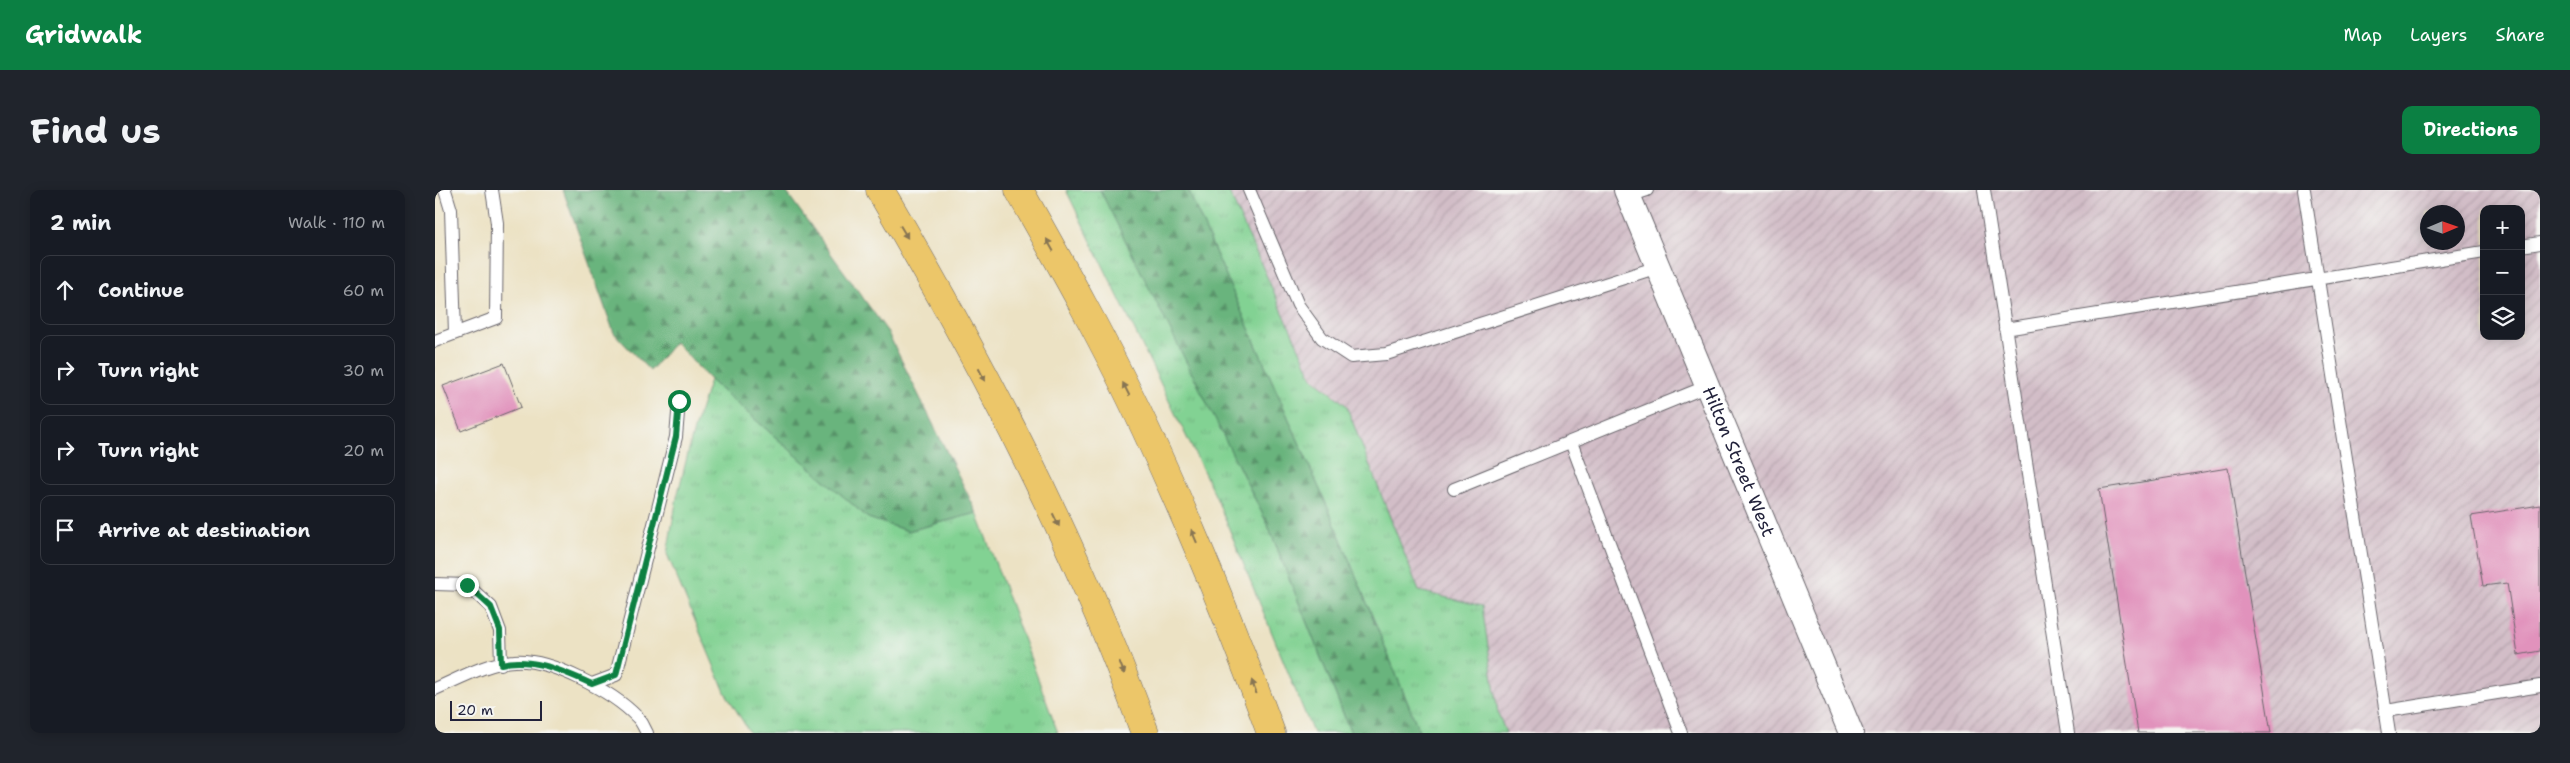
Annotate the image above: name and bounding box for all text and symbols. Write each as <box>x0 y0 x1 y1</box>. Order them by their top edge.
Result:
text: Gridwalk <box>25 19 142 51</box>
text: Map <box>2344 23 2382 47</box>
text: Layers <box>2410 23 2467 47</box>
text: Share <box>2495 23 2545 47</box>
button: Directions <box>2402 106 2540 154</box>
text: Find us <box>30 107 161 154</box>
north arrow <box>2420 205 2465 250</box>
map controls <box>2480 205 2525 340</box>
button: + <box>2480 205 2525 250</box>
text: 2 min <box>50 209 111 237</box>
text: Walk · 110 m <box>288 212 385 233</box>
one-way arrow <box>900 225 909 238</box>
one-way arrow <box>1046 238 1054 253</box>
button: − <box>2480 250 2525 295</box>
icon: ahead <box>51 276 79 304</box>
text: Continue <box>98 278 184 303</box>
text: 60 m <box>343 280 384 301</box>
button: layers <box>2480 295 2525 340</box>
icon: right <box>51 356 79 384</box>
text: Turn right <box>98 358 199 383</box>
text: 30 m <box>343 360 384 381</box>
one-way arrow <box>978 367 986 382</box>
one-way arrow <box>1122 382 1130 396</box>
street label: Hilton Street West <box>1697 383 1780 541</box>
route start <box>668 390 691 413</box>
icon: right <box>51 436 79 464</box>
text: Turn right <box>98 438 199 463</box>
text: 20 m <box>343 440 384 461</box>
one-way arrow <box>1052 512 1060 527</box>
icon: arrive <box>51 516 79 544</box>
text: Arrive at destination <box>98 518 310 543</box>
one-way arrow <box>1190 528 1198 543</box>
route end <box>456 574 479 597</box>
one-way arrow <box>1118 661 1126 676</box>
one-way arrow <box>1250 679 1258 694</box>
scale bar <box>450 698 543 721</box>
text: 20 m <box>457 701 493 719</box>

